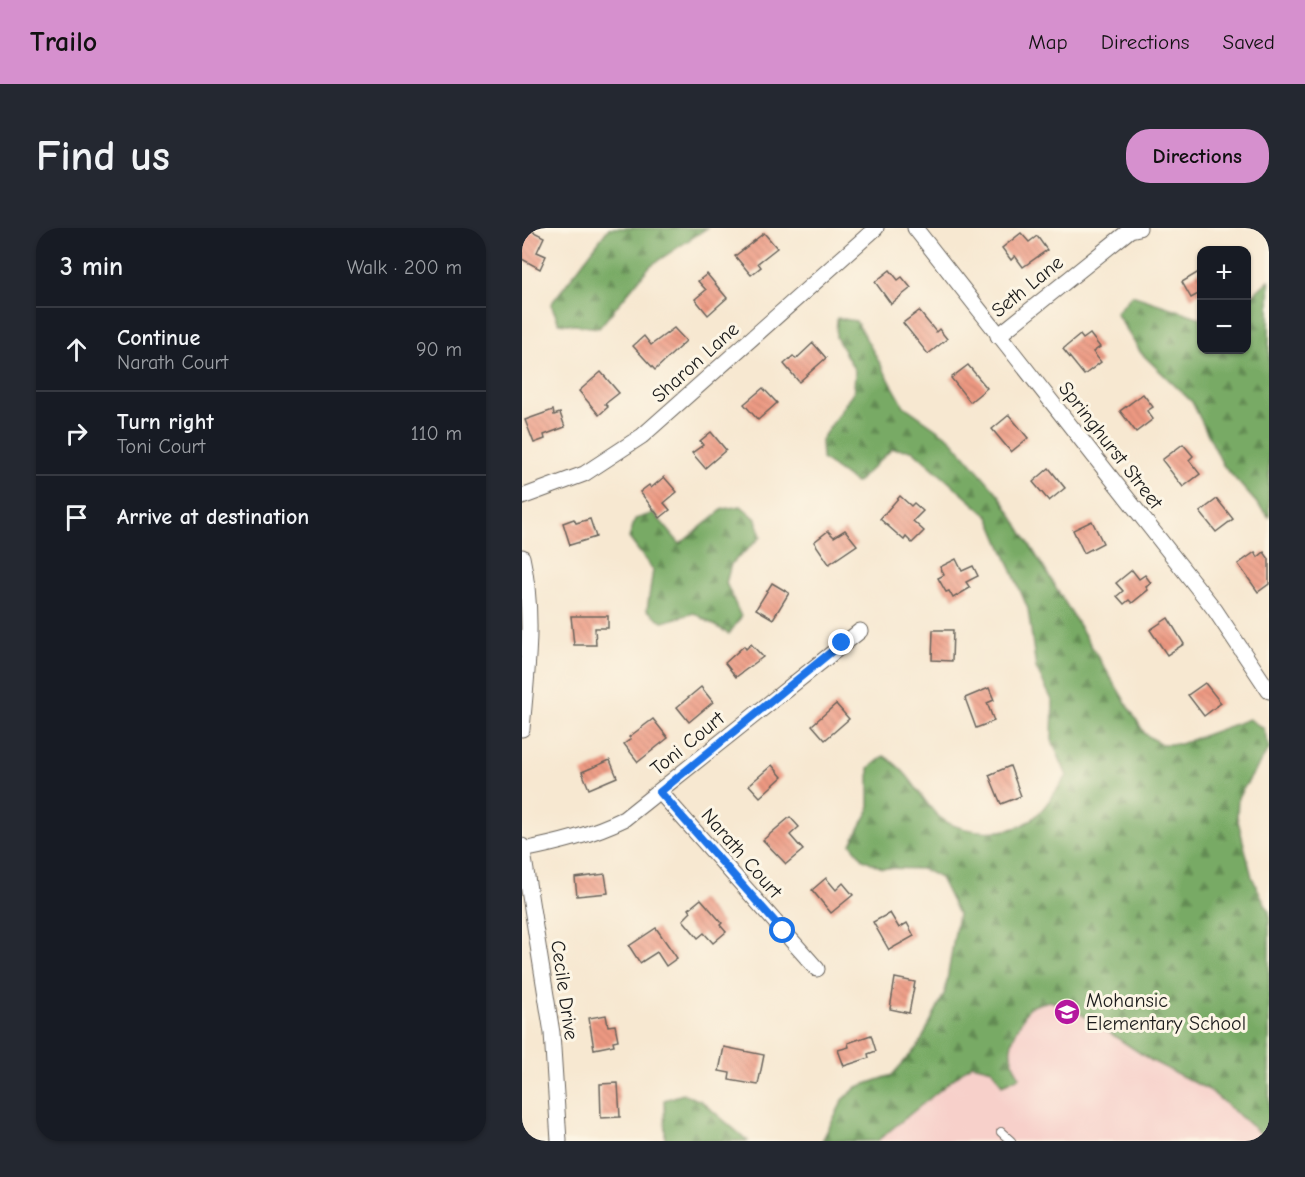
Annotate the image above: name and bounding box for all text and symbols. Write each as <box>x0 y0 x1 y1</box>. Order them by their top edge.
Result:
text: Trailo <box>30 26 97 58</box>
text: Map <box>1028 30 1068 54</box>
text: Directions <box>1101 30 1190 54</box>
text: Saved <box>1223 30 1275 54</box>
button: Directions <box>1126 129 1269 183</box>
text: Find us <box>36 132 170 181</box>
map controls <box>1197 246 1251 354</box>
button: + <box>1197 246 1251 300</box>
street label: Seth Lane <box>987 251 1068 322</box>
text: 3 min <box>60 252 123 282</box>
text: Walk · 200 m <box>347 256 462 279</box>
button: − <box>1197 300 1251 354</box>
street label: Sharon Lane <box>647 317 744 407</box>
text: Continue <box>117 325 200 351</box>
icon: ahead <box>60 333 93 366</box>
text: 90 m <box>416 338 462 361</box>
text: Narath Court <box>117 351 228 374</box>
street label: Springhurst Street <box>1054 377 1168 515</box>
text: Turn right <box>117 409 214 435</box>
icon: right <box>60 417 93 450</box>
text: 110 m <box>411 422 462 445</box>
text: Toni Court <box>117 435 205 458</box>
icon: arrive <box>60 501 93 534</box>
text: Arrive at destination <box>117 504 309 530</box>
route end <box>828 629 854 655</box>
street label: Toni Court <box>646 706 730 780</box>
street label: Narath Court <box>696 804 788 904</box>
route start <box>769 917 795 943</box>
street label: Cecile Drive <box>546 939 583 1041</box>
place label: Mohansic Elementary School <box>1086 989 1246 1035</box>
school or university icon: Mohansic Elementary School <box>1052 997 1082 1027</box>

